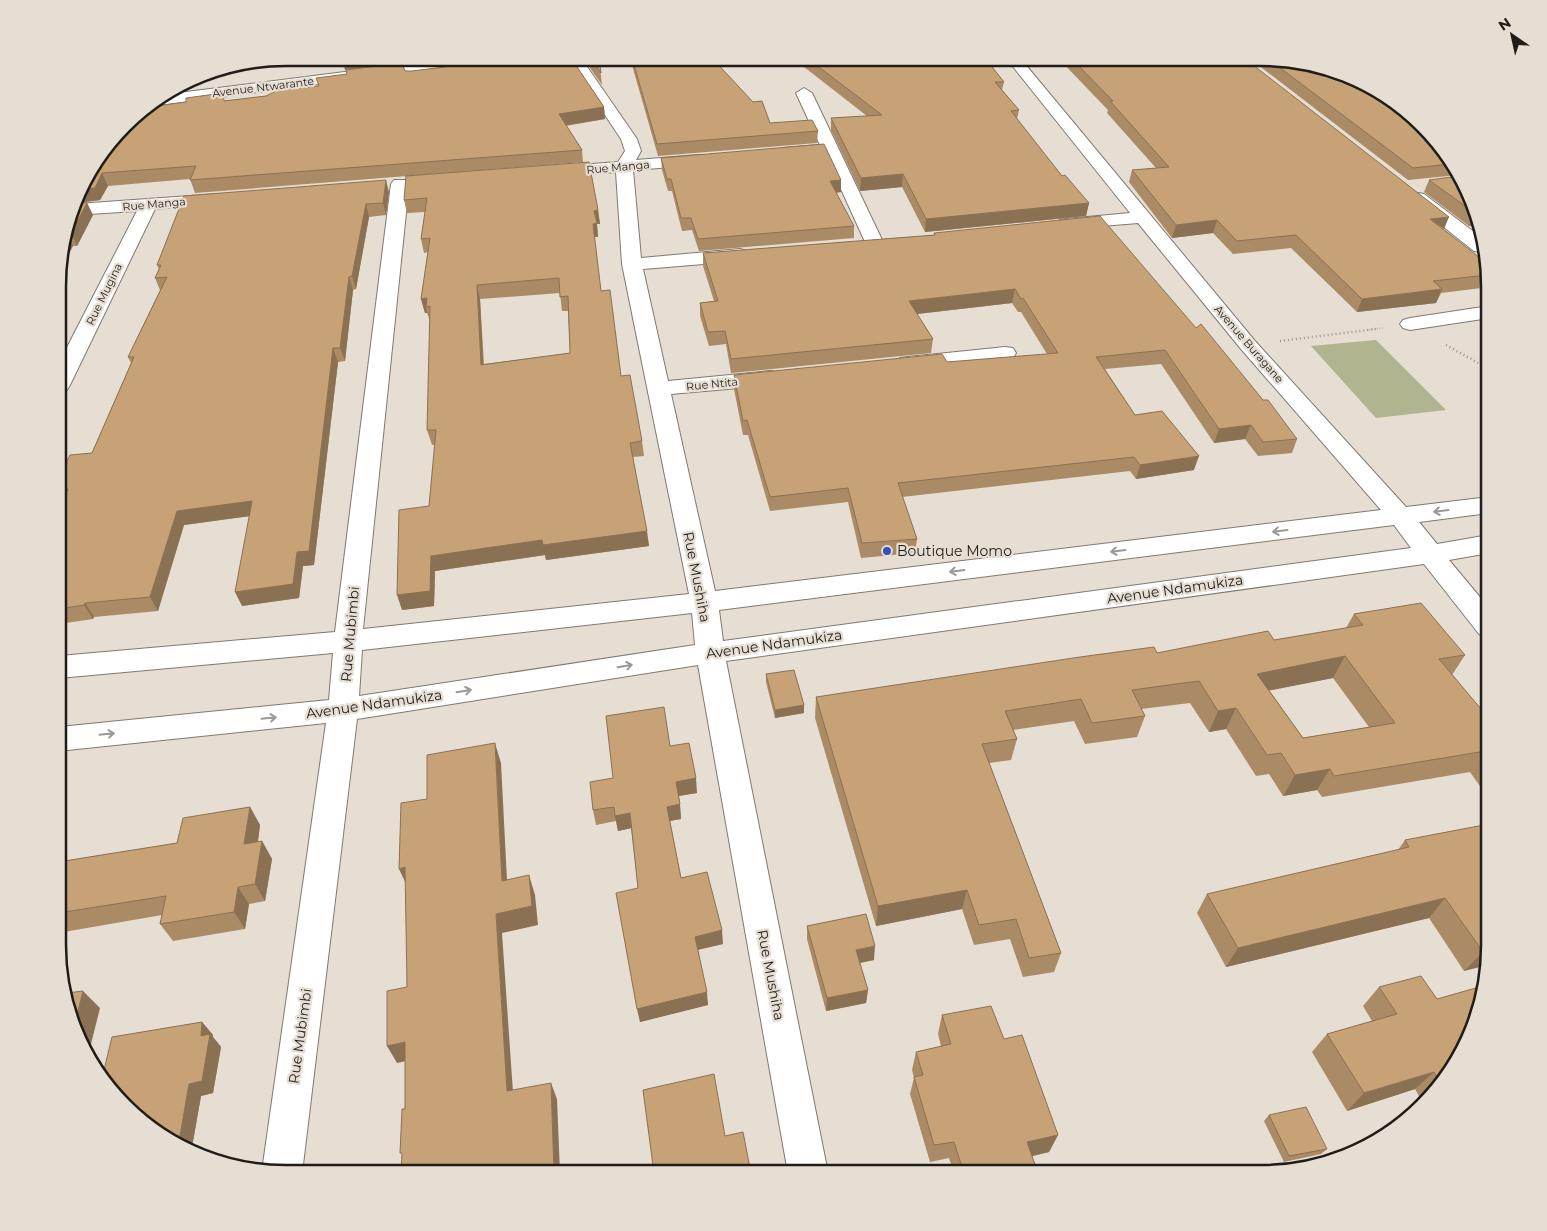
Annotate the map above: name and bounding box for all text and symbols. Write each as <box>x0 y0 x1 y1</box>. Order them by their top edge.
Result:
north arrow <box>1487 10 1537 60</box>
text: N <box>1495 14 1514 35</box>
street label: Avenue Ntwarante <box>211 74 315 100</box>
street label: Rue Manga <box>586 157 650 177</box>
street label: Rue Manga <box>122 194 186 214</box>
street label: Rue Mugina <box>83 261 125 327</box>
street label: Avenue Buragane <box>1211 302 1287 386</box>
street label: Rue Ntita <box>685 374 739 394</box>
one-way arrow <box>1433 506 1449 516</box>
one-way arrow <box>1272 526 1288 536</box>
street label: Rue Mushiha <box>679 530 715 624</box>
place label: Boutique Momo <box>897 542 1012 560</box>
marker: Boutique Momo <box>881 545 893 557</box>
one-way arrow <box>1111 546 1127 556</box>
one-way arrow <box>949 566 965 576</box>
street label: Avenue Ndamukiza <box>1106 571 1244 607</box>
street label: Rue Mubimbi <box>337 585 363 683</box>
street label: Avenue Ndamukiza <box>705 626 843 662</box>
one-way arrow <box>616 661 632 671</box>
street label: Avenue Ndamukiza <box>305 686 443 722</box>
one-way arrow <box>456 686 472 696</box>
one-way arrow <box>260 713 276 723</box>
one-way arrow <box>99 729 115 739</box>
street label: Rue Mushiha <box>753 928 789 1022</box>
street label: Rue Mubimbi <box>284 987 316 1085</box>

